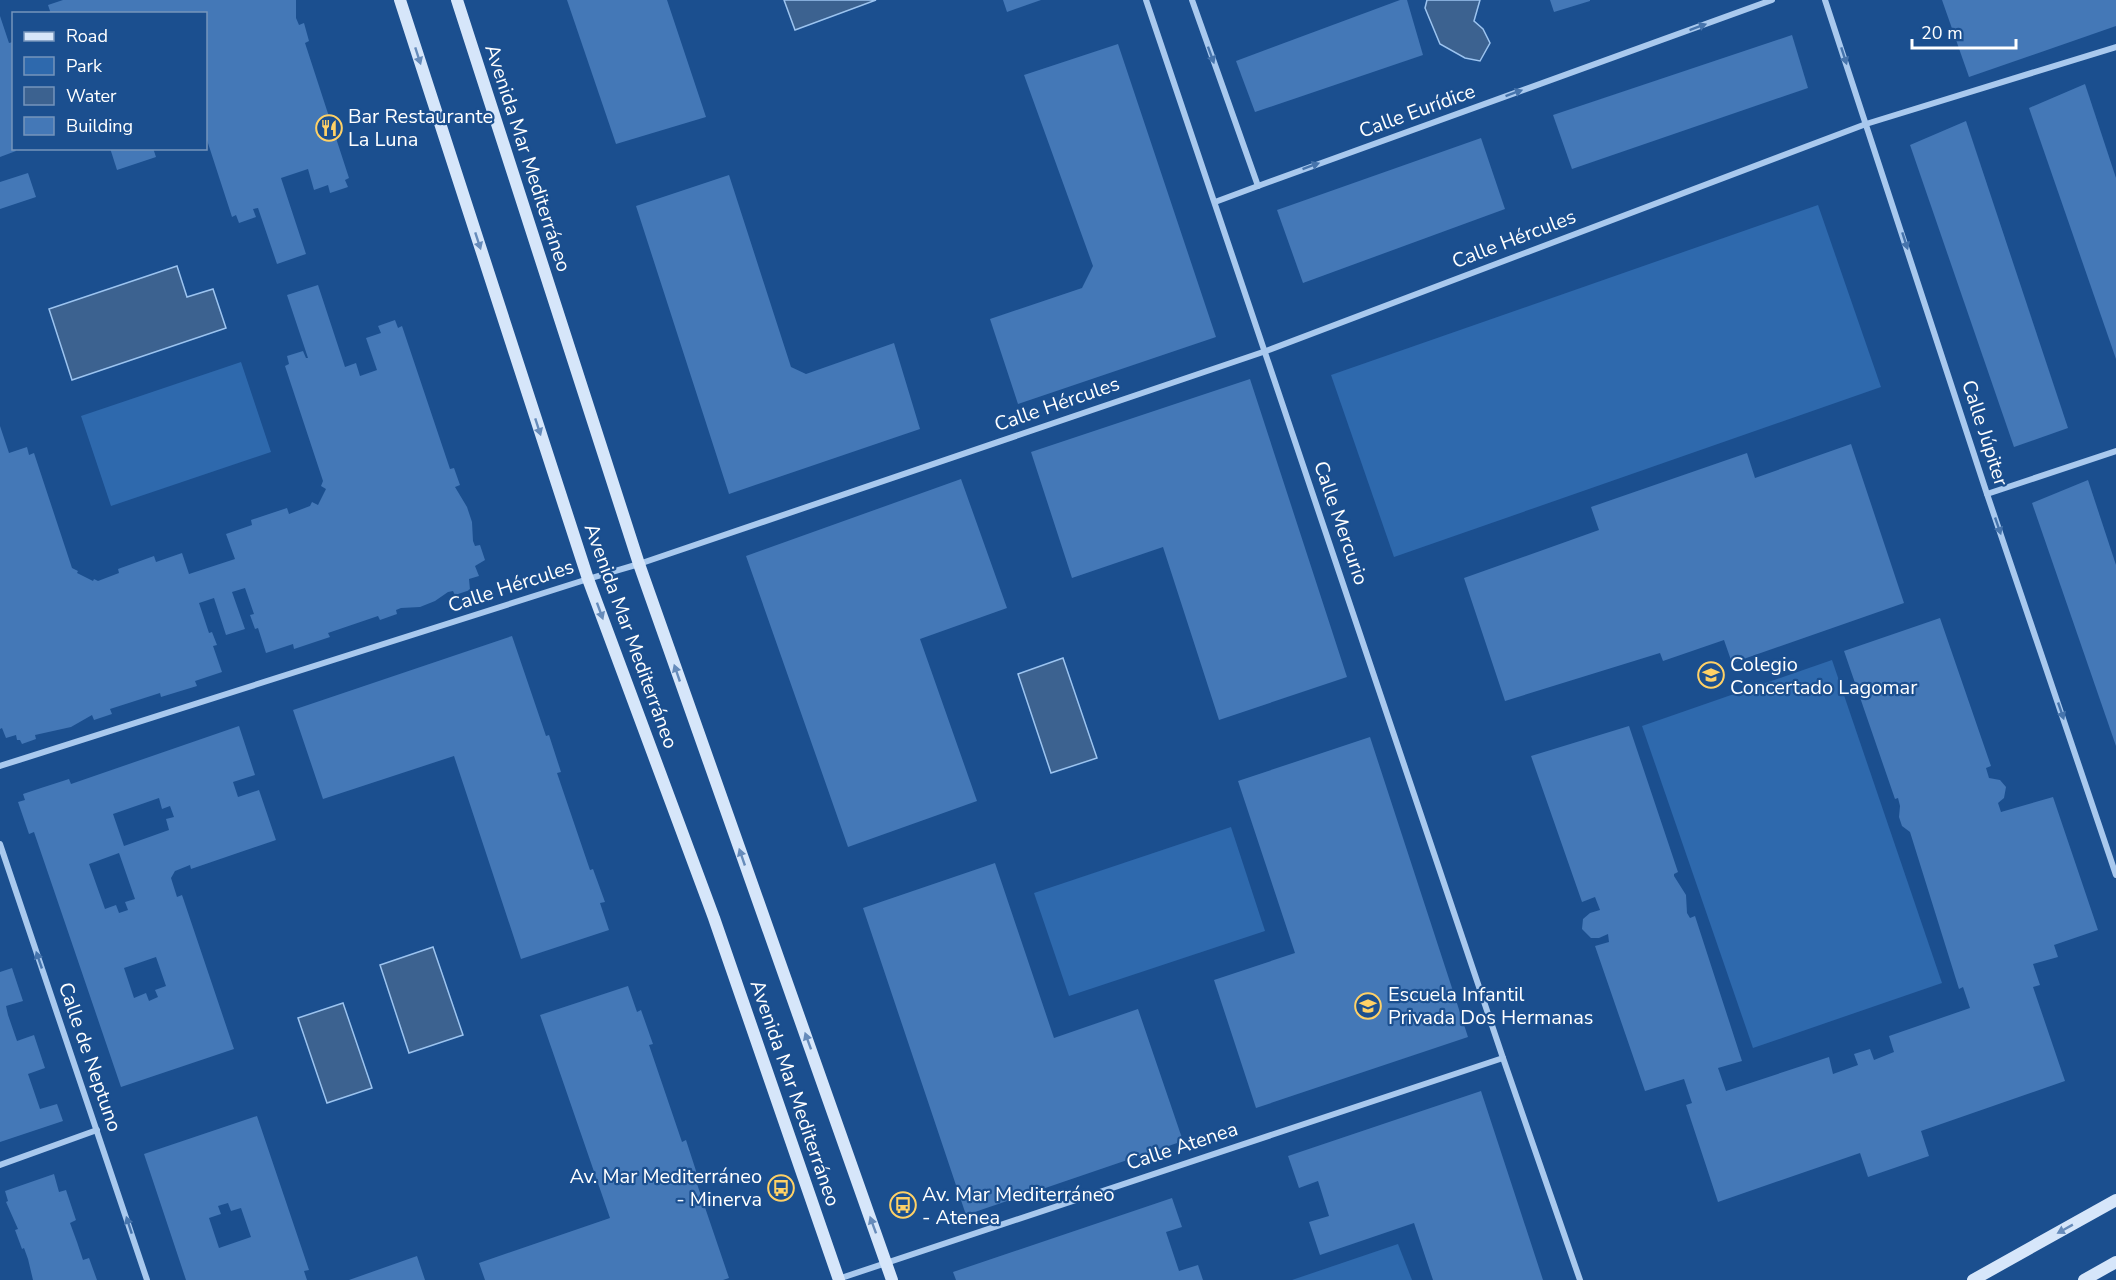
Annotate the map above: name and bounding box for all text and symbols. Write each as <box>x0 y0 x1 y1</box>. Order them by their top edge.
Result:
legend <box>12 12 207 150</box>
scale bar <box>1912 12 2016 50</box>
text: 20 m <box>1921 21 1963 45</box>
one-way arrow <box>1689 22 1707 31</box>
text: Road <box>66 24 108 48</box>
street label: Avenida Mar Mediterráneo <box>478 41 578 275</box>
one-way arrow <box>1207 46 1217 64</box>
one-way arrow <box>413 47 423 65</box>
one-way arrow <box>1839 47 1849 65</box>
text: Park <box>66 54 103 78</box>
street label: Calle Eurídice <box>1355 77 1479 145</box>
text: Water <box>66 84 117 108</box>
one-way arrow <box>1505 88 1523 98</box>
place label: Bar Restaurante La Luna <box>348 103 493 153</box>
restaurant icon: Bar Restaurante La Luna <box>314 113 344 143</box>
text: Building <box>66 114 133 138</box>
one-way arrow <box>1302 161 1320 171</box>
street label: Calle Hércules <box>1448 203 1580 275</box>
one-way arrow <box>474 232 483 250</box>
one-way arrow <box>1900 232 1910 250</box>
street label: Calle Hércules <box>991 370 1123 438</box>
street label: Calle Júpiter <box>1955 377 2015 489</box>
one-way arrow <box>534 418 544 436</box>
street label: Calle Mercurio <box>1307 457 1375 589</box>
one-way arrow <box>1994 517 2004 535</box>
street label: Avenida Mar Mediterráneo <box>578 520 684 752</box>
street label: Calle Hércules <box>445 553 577 619</box>
one-way arrow <box>595 603 605 621</box>
place label: Colegio Concertado Lagomar <box>1730 651 1917 701</box>
school or university icon: Colegio Concertado Lagomar <box>1696 660 1726 690</box>
one-way arrow <box>672 664 682 682</box>
one-way arrow <box>2056 702 2066 720</box>
one-way arrow <box>737 848 747 866</box>
one-way arrow <box>34 951 44 969</box>
street label: Avenida Mar Mediterráneo <box>744 976 846 1210</box>
street label: Calle de Neptuno <box>52 979 128 1135</box>
place label: Escuela Infantil Privada Dos Hermanas <box>1388 981 1593 1031</box>
school or university icon: Escuela Infantil Privada Dos Hermanas <box>1353 991 1383 1021</box>
one-way arrow <box>802 1032 812 1050</box>
street label: Calle Atenea <box>1123 1115 1241 1177</box>
place label: Av. Mar Mediterráneo - Minerva <box>569 1163 762 1213</box>
bus stop icon: Av. Mar Mediterráneo - Minerva <box>766 1173 796 1203</box>
place label: Av. Mar Mediterráneo - Atenea <box>922 1181 1115 1231</box>
bus stop icon: Av. Mar Mediterráneo - Atenea <box>888 1190 918 1220</box>
one-way arrow <box>123 1215 133 1233</box>
one-way arrow <box>868 1216 877 1234</box>
one-way arrow <box>2056 1224 2073 1234</box>

